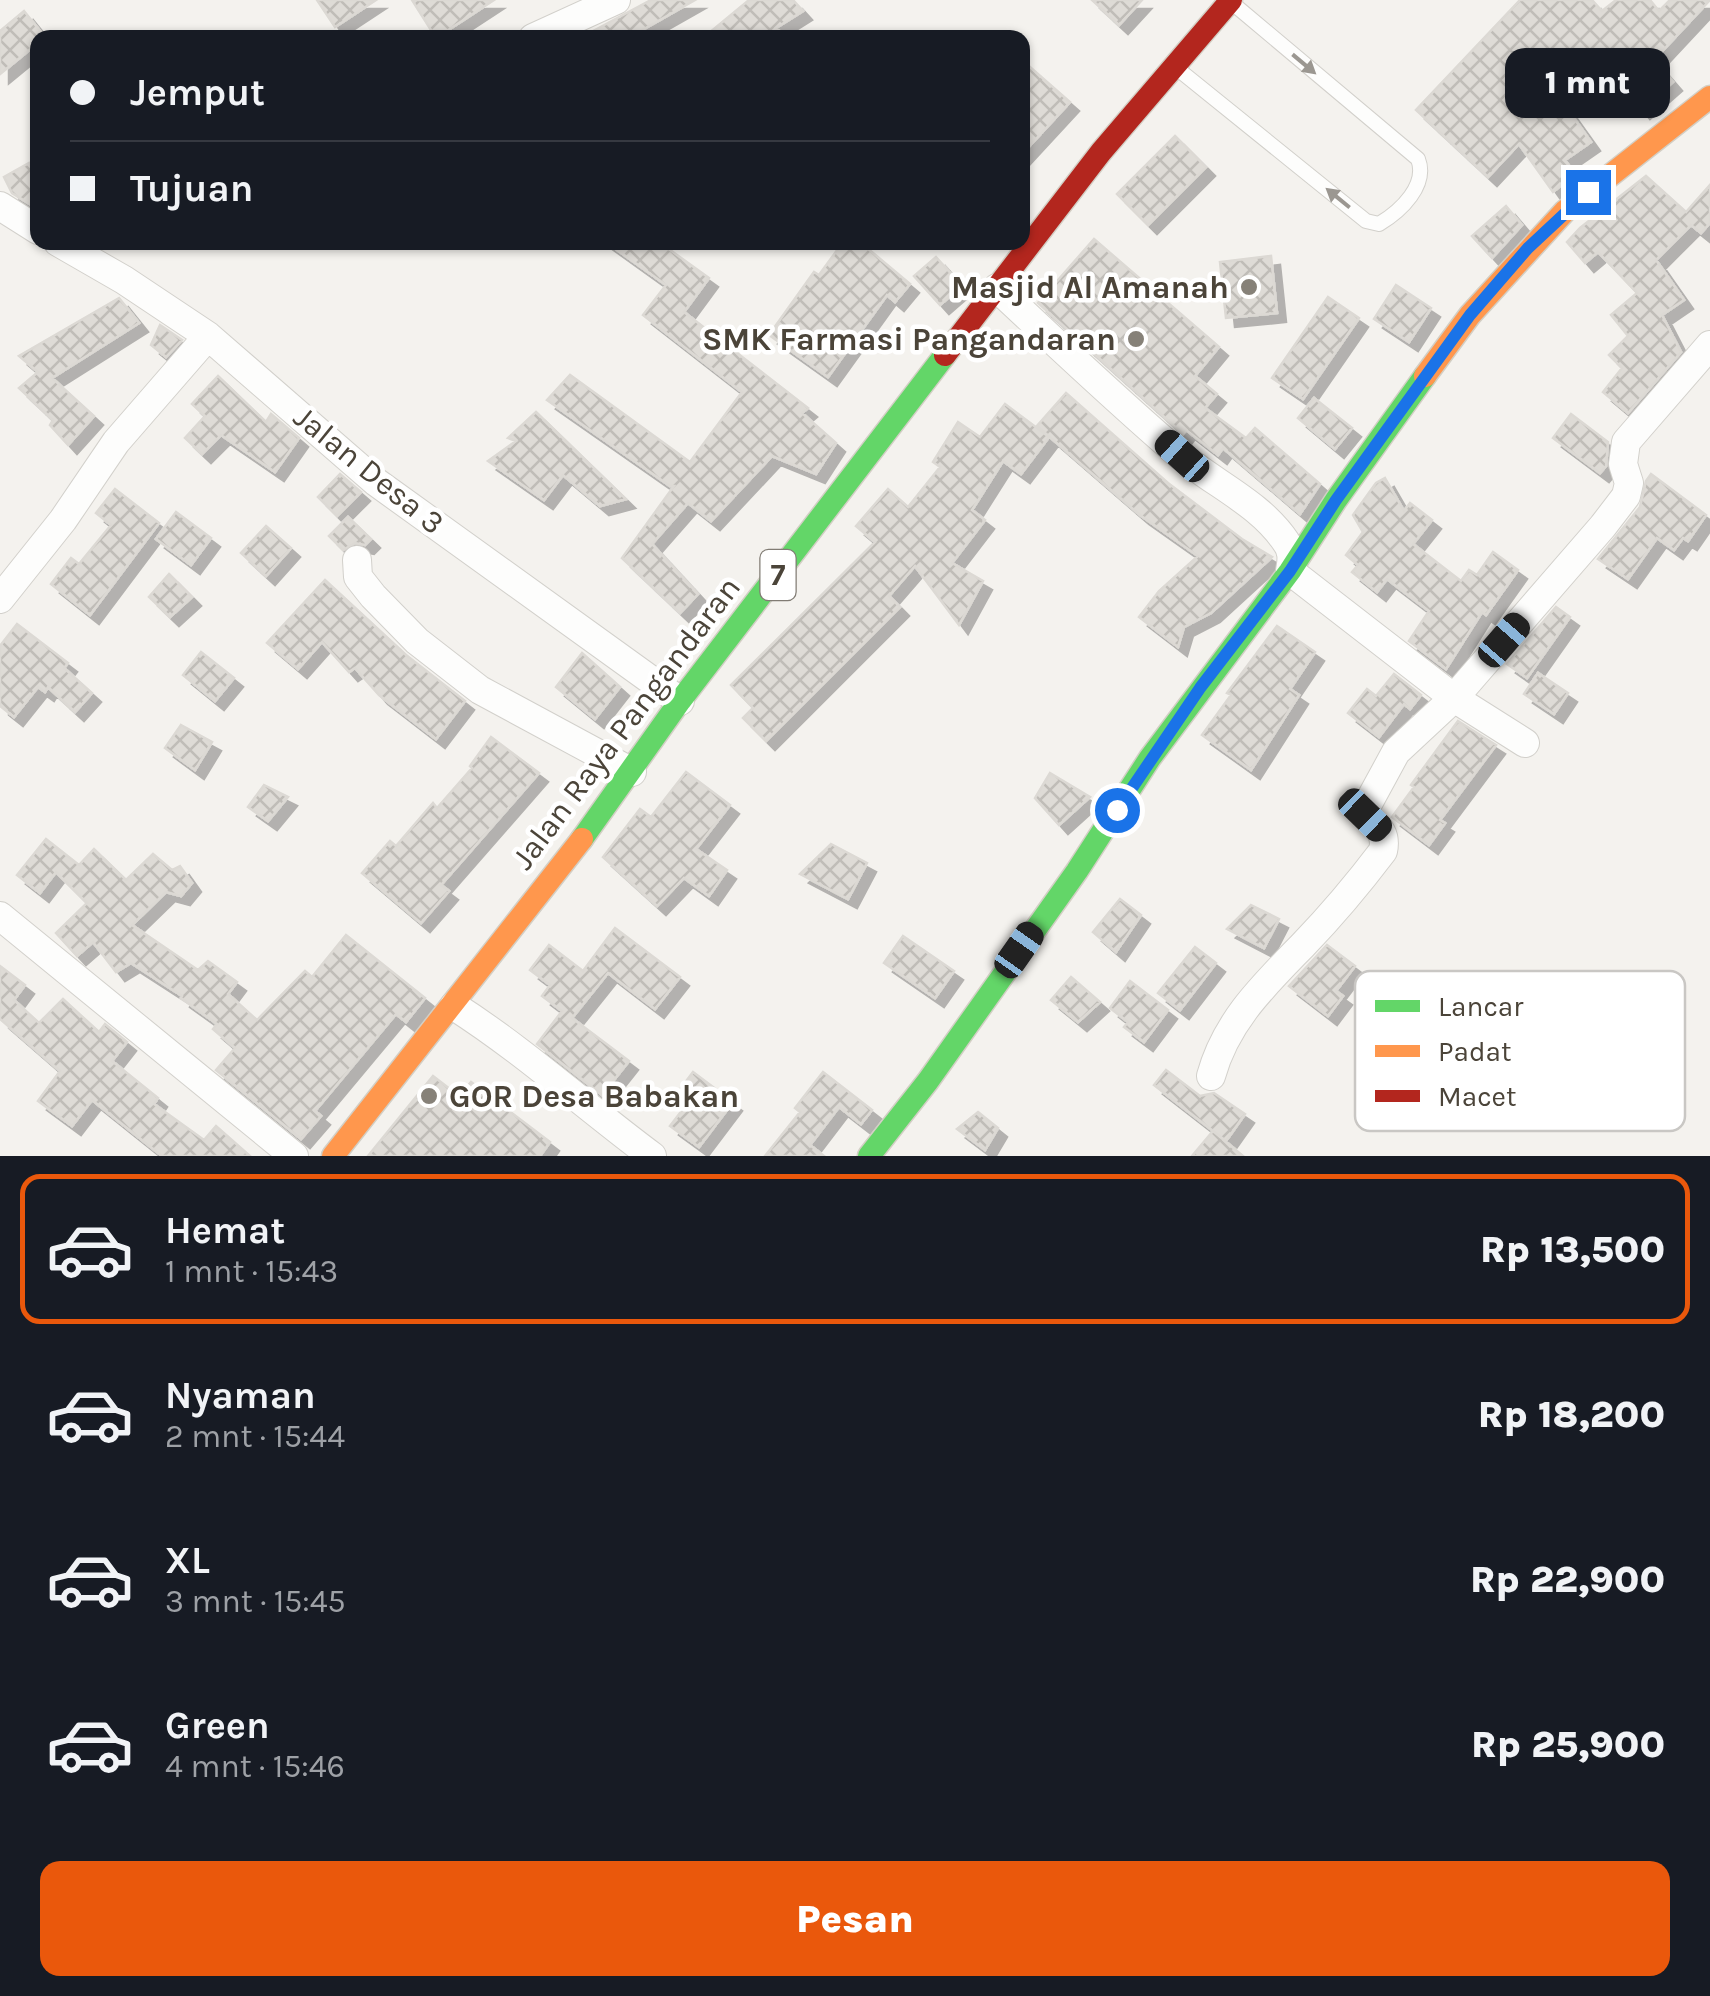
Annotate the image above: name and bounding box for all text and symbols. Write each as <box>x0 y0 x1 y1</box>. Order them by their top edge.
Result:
callout: 1 mnt <box>1506 47 1670 117</box>
one-way arrow <box>1292 53 1317 74</box>
text: 1 mnt <box>1545 64 1630 101</box>
text: Jemput <box>130 70 265 115</box>
text: Tujuan <box>130 166 253 211</box>
route end <box>1566 170 1611 215</box>
one-way arrow <box>1325 188 1351 209</box>
place label: Masjid Al Amanah <box>951 269 1229 306</box>
marker: Masjid Al Amanah <box>1238 276 1260 298</box>
place label: SMK Farmasi Pangandaran <box>702 321 1116 358</box>
marker: SMK Farmasi Pangandaran <box>1125 328 1147 350</box>
street label: Jalan Desa 3 <box>286 398 452 542</box>
car <box>1150 425 1214 487</box>
road number: 7 <box>760 550 796 600</box>
street label: Jalan Raya Pangandaran <box>504 570 748 876</box>
car <box>1473 608 1535 672</box>
car <box>1333 783 1397 847</box>
route start <box>1095 788 1140 833</box>
car <box>990 917 1048 983</box>
legend <box>1355 971 1685 1131</box>
text: Lancar <box>1438 990 1524 1023</box>
text: Padat <box>1438 1035 1511 1068</box>
place label: GOR Desa Babakan <box>449 1078 739 1115</box>
text: Macet <box>1438 1080 1516 1113</box>
marker: GOR Desa Babakan <box>418 1085 440 1107</box>
icon: car <box>45 1204 135 1294</box>
text: Hemat <box>165 1208 285 1253</box>
text: Rp 13,500 <box>1480 1227 1665 1272</box>
text: 1 mnt · 15:43 <box>165 1253 338 1290</box>
icon: car <box>45 1369 135 1459</box>
text: Nyaman <box>165 1373 316 1418</box>
text: Rp 18,200 <box>1478 1392 1665 1437</box>
text: 2 mnt · 15:44 <box>165 1418 345 1455</box>
icon: car <box>45 1534 135 1624</box>
text: XL <box>165 1538 210 1583</box>
text: Rp 22,900 <box>1470 1557 1665 1602</box>
text: 3 mnt · 15:45 <box>165 1583 346 1620</box>
icon: car <box>45 1699 135 1789</box>
text: Green <box>165 1703 270 1748</box>
text: Rp 25,900 <box>1471 1722 1665 1767</box>
text: 4 mnt · 15:46 <box>165 1748 345 1785</box>
button: Pesan <box>40 1861 1670 1976</box>

